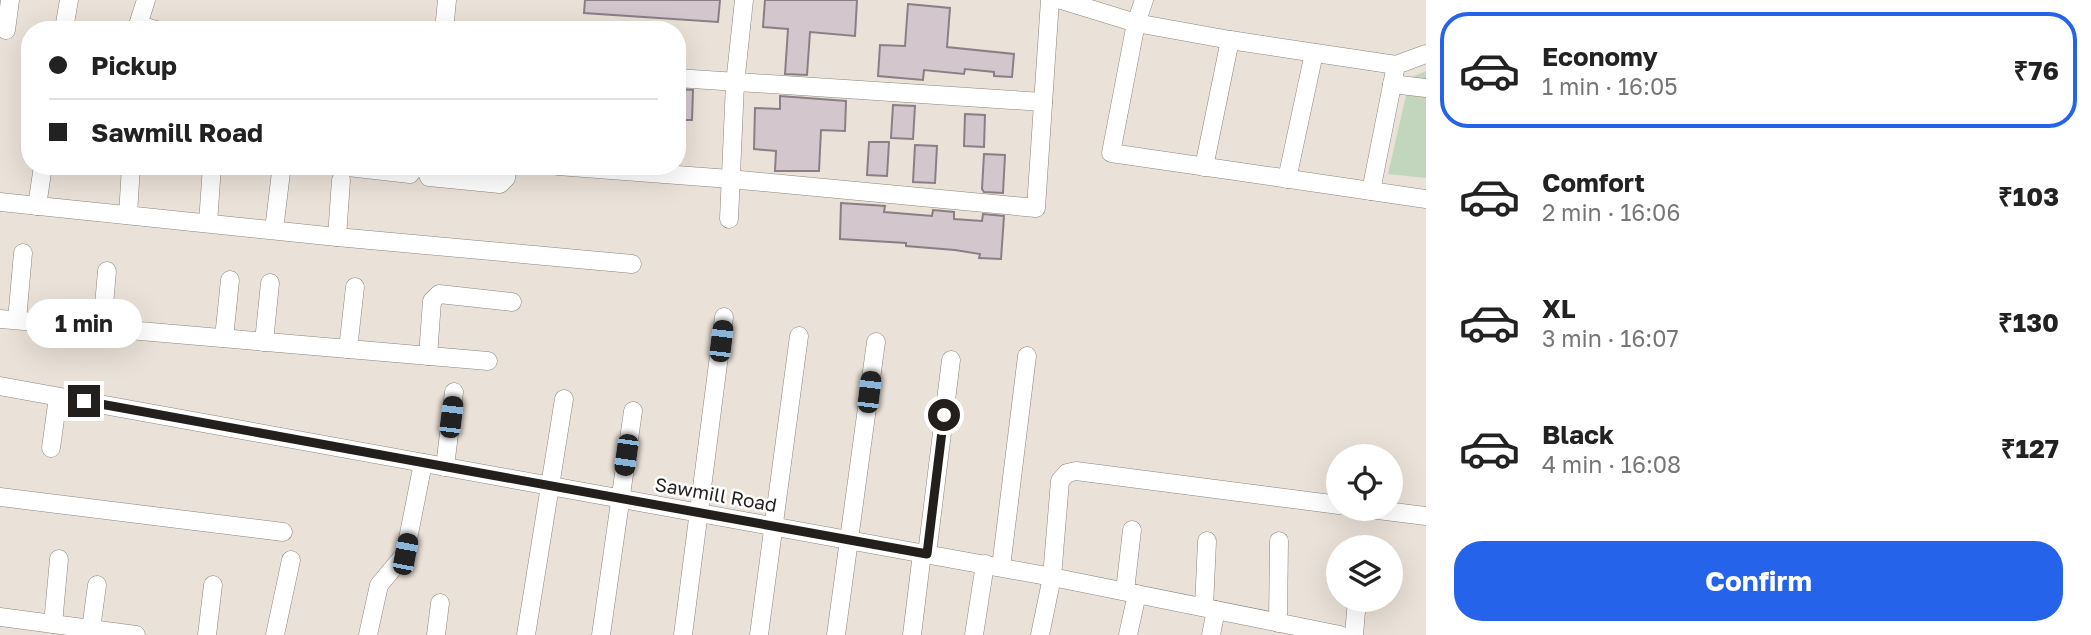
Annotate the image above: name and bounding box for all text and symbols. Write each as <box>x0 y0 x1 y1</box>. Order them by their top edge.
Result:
icon: car <box>1458 39 1521 102</box>
text: Economy <box>1542 41 1658 72</box>
text: Pickup <box>91 50 177 81</box>
text: ₹76 <box>2013 55 2059 86</box>
text: 1 min · 16:05 <box>1542 72 1678 100</box>
text: Sawmill Road <box>91 117 263 148</box>
icon: car <box>1458 165 1521 228</box>
text: Comfort <box>1542 167 1645 198</box>
text: ₹103 <box>1998 181 2059 212</box>
text: 2 min · 16:06 <box>1542 198 1680 226</box>
icon: car <box>1458 291 1521 354</box>
text: XL <box>1542 293 1576 324</box>
callout: 1 min <box>26 300 142 348</box>
text: ₹130 <box>1998 307 2059 338</box>
text: 1 min <box>55 309 113 337</box>
car <box>709 319 734 363</box>
text: 3 min · 16:07 <box>1542 324 1679 352</box>
car <box>857 370 882 414</box>
route end <box>68 385 100 417</box>
car <box>439 395 464 439</box>
route start <box>928 399 960 431</box>
icon: car <box>1458 417 1521 480</box>
text: Black <box>1542 419 1614 450</box>
car <box>613 433 640 477</box>
text: ₹127 <box>2001 433 2059 464</box>
map controls <box>1326 444 1403 612</box>
button: locate <box>1326 444 1403 521</box>
text: 4 min · 16:08 <box>1542 450 1681 478</box>
street label: Sawmill Road <box>653 472 779 516</box>
car <box>391 531 420 577</box>
button: layers <box>1326 535 1403 612</box>
button: Confirm <box>1454 541 2063 621</box>

